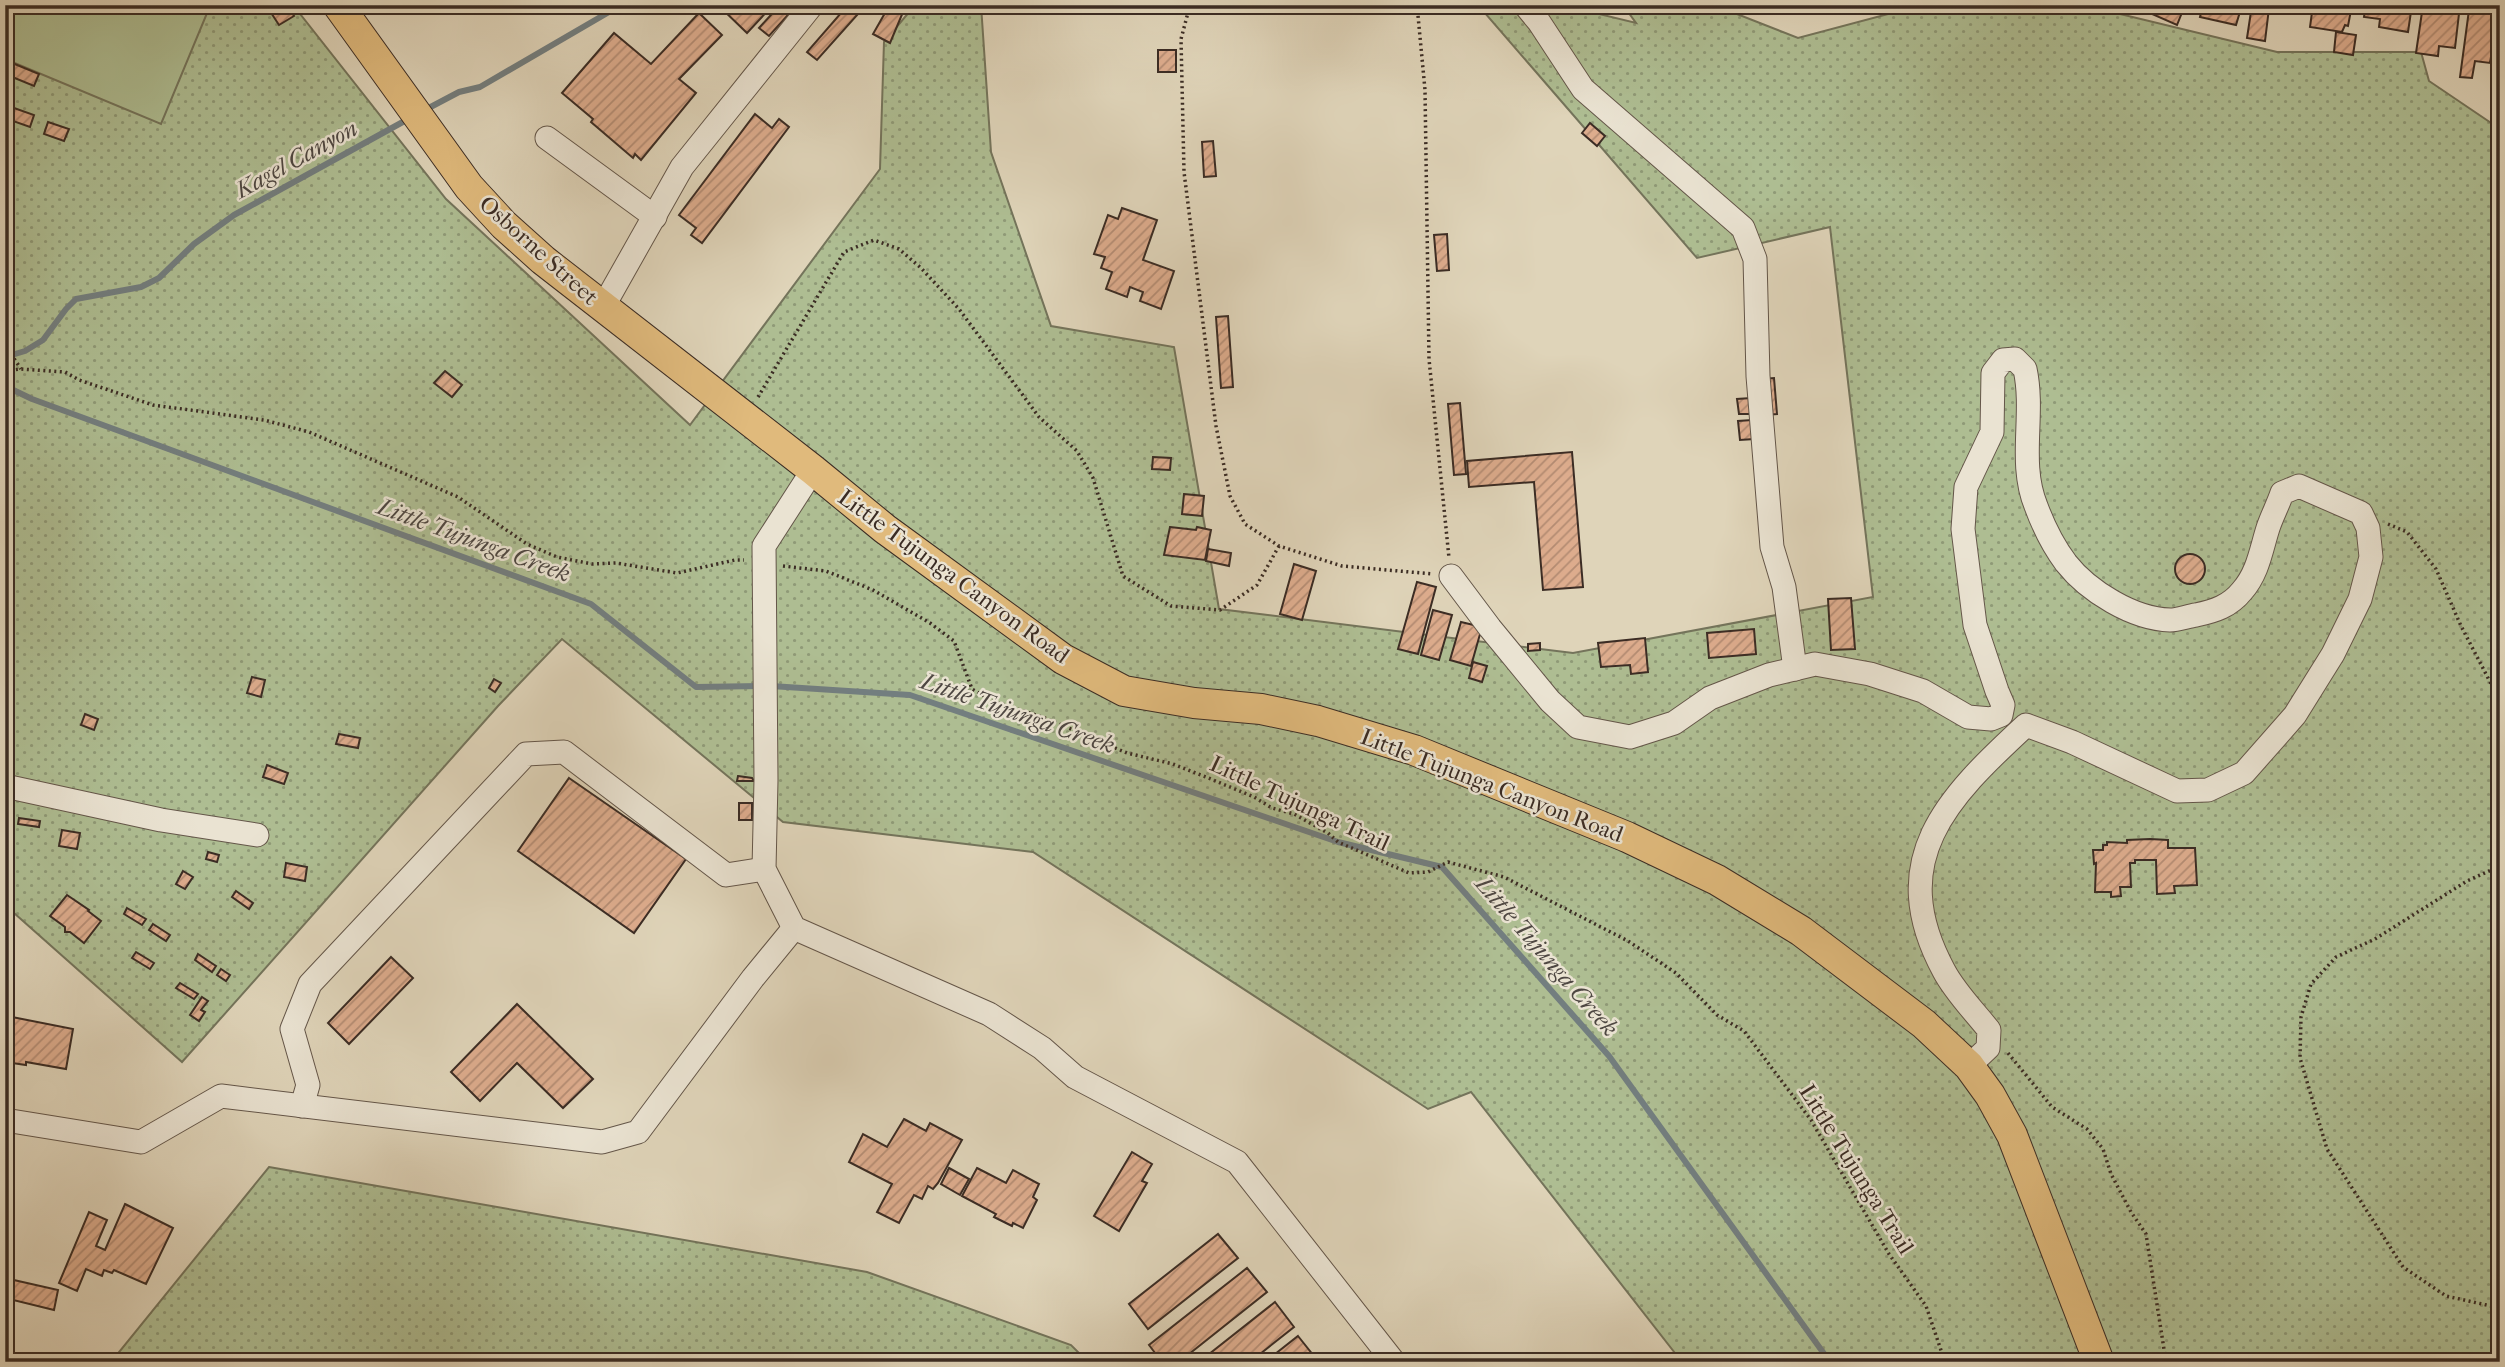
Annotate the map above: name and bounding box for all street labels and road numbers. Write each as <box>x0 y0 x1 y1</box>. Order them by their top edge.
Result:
street label: Osborne Street <box>474 190 604 311</box>
street label: Little Tujunga Canyon Road <box>833 483 1075 670</box>
street label: Little Tujunga Canyon Road <box>1357 723 1627 848</box>
street label: Little Tujunga Trail <box>1206 750 1394 857</box>
street label: Little Tujunga Trail <box>1793 1079 1920 1260</box>

